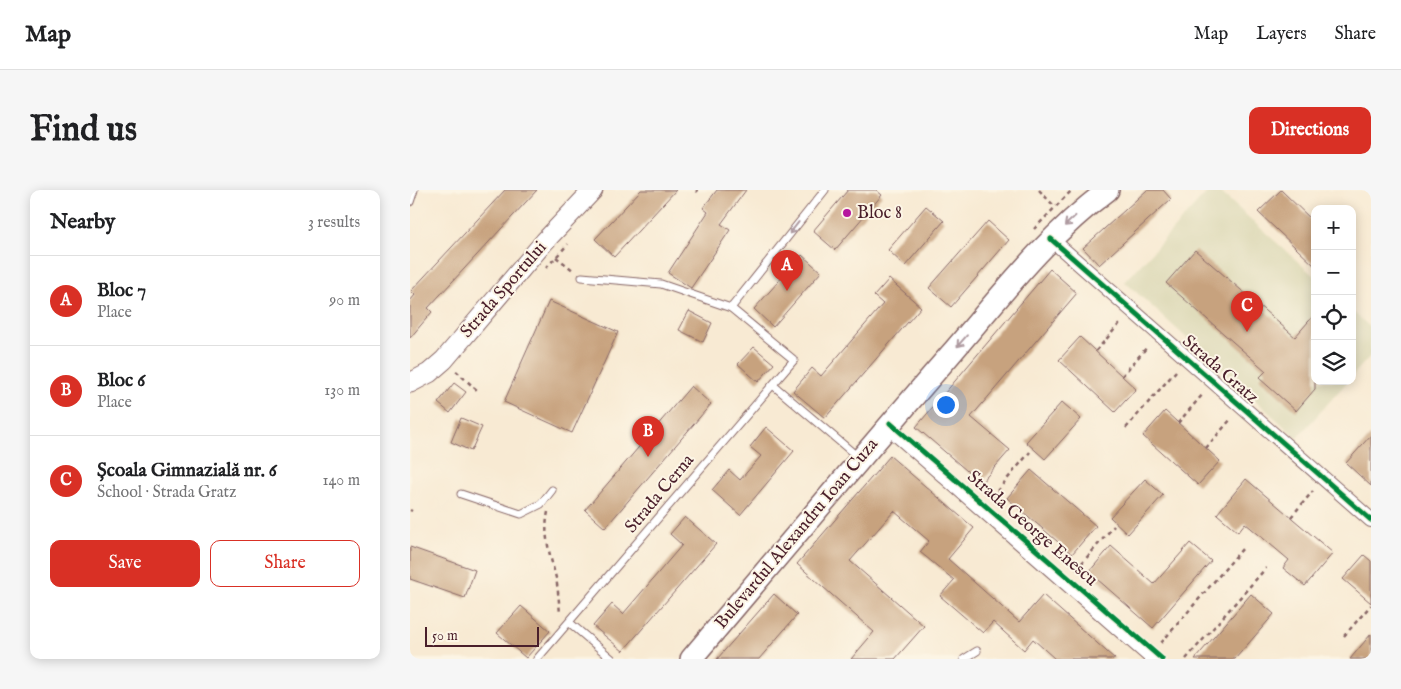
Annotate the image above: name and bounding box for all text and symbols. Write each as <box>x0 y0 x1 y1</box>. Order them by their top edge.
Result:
text: Map <box>25 19 71 50</box>
text: Map <box>1194 23 1228 46</box>
text: Layers <box>1256 23 1307 46</box>
text: Share <box>1335 23 1376 46</box>
button: Directions <box>1249 107 1371 154</box>
text: Find us <box>30 108 137 153</box>
place label: Bloc 8 <box>857 202 902 225</box>
map controls <box>1311 205 1356 385</box>
button: + <box>1311 205 1356 250</box>
marker: Bloc 8 <box>841 207 853 219</box>
text: Nearby <box>50 209 115 236</box>
text: 3 results <box>308 213 360 233</box>
one-way arrow <box>1064 215 1077 227</box>
one-way arrow <box>789 221 800 234</box>
street label: Strada Sportului <box>456 237 552 343</box>
pin: A <box>771 250 803 291</box>
button: − <box>1311 250 1356 295</box>
text: Bloc 7 <box>97 279 146 303</box>
text: A <box>61 291 71 311</box>
text: 90 m <box>329 291 360 311</box>
pin: C <box>1231 291 1263 332</box>
button: locate <box>1311 295 1356 340</box>
text: Place <box>97 303 132 323</box>
street label: Strada Gratz <box>1177 330 1263 410</box>
one-way arrow <box>956 335 967 348</box>
button: layers <box>1311 340 1356 385</box>
text: Bloc 6 <box>97 369 145 393</box>
text: B <box>61 381 71 401</box>
text: 130 m <box>324 381 360 401</box>
your location <box>933 392 959 418</box>
text: Place <box>97 393 132 413</box>
pin: B <box>632 416 664 457</box>
street label: Bulevardul Alexandru Ioan Cuza <box>710 434 884 634</box>
street label: Strada Cerna <box>620 450 700 538</box>
text: Școala Gimnazială nr. 6 <box>97 459 277 483</box>
street label: Strada George Enescu <box>962 466 1102 592</box>
text: C <box>60 471 72 491</box>
text: 140 m <box>322 471 360 491</box>
text: School · Strada Gratz <box>97 483 236 503</box>
button: Save <box>50 540 200 587</box>
button: Share <box>210 540 360 587</box>
scale bar <box>425 624 539 647</box>
text: 50 m <box>432 627 458 645</box>

